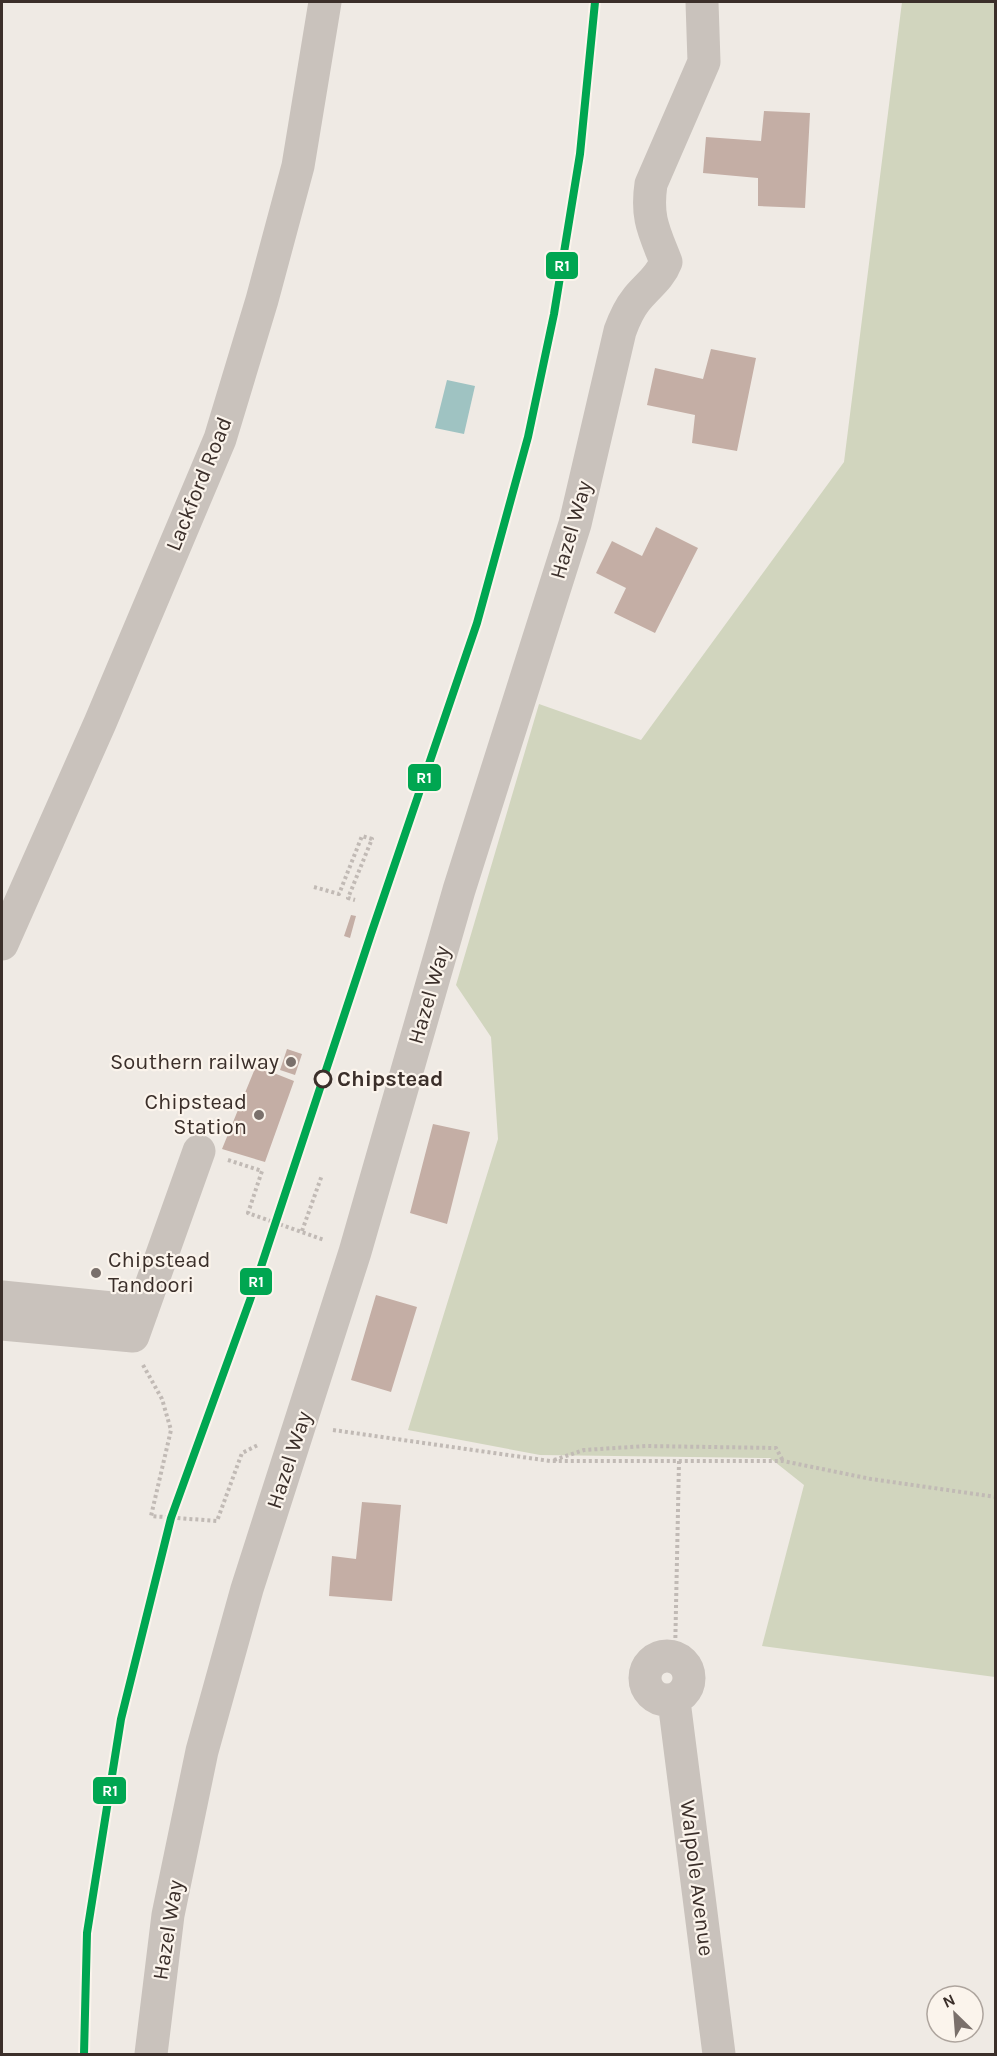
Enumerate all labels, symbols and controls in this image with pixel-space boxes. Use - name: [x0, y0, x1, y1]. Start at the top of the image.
- line badge: R1: [545, 251, 579, 280]
- text: R1: [554, 256, 570, 275]
- street label: Lackford Road: [160, 413, 238, 555]
- street label: Hazel Way: [545, 478, 597, 582]
- line badge: R1: [407, 763, 442, 792]
- text: R1: [416, 768, 432, 787]
- street label: Hazel Way: [403, 943, 455, 1047]
- place label: Southern railway: [110, 1049, 279, 1075]
- marker: Southern railway: [284, 1055, 298, 1069]
- place label: Chipstead: [337, 1066, 444, 1092]
- marker: Chipstead: [314, 1070, 332, 1088]
- place label: Chipstead Station: [145, 1089, 247, 1140]
- marker: Chipstead Station: [252, 1108, 266, 1122]
- place label: Chipstead Tandoori: [108, 1247, 210, 1298]
- marker: Chipstead Tandoori: [89, 1266, 103, 1280]
- line badge: R1: [239, 1267, 273, 1296]
- text: R1: [248, 1272, 264, 1291]
- street label: Hazel Way: [261, 1408, 317, 1512]
- line badge: R1: [92, 1776, 127, 1805]
- text: R1: [102, 1781, 118, 1800]
- street label: Walpole Avenue: [675, 1798, 719, 1958]
- street label: Hazel Way: [147, 1878, 189, 1982]
- north arrow: [925, 1984, 985, 2044]
- text: N: [940, 1990, 958, 2012]

